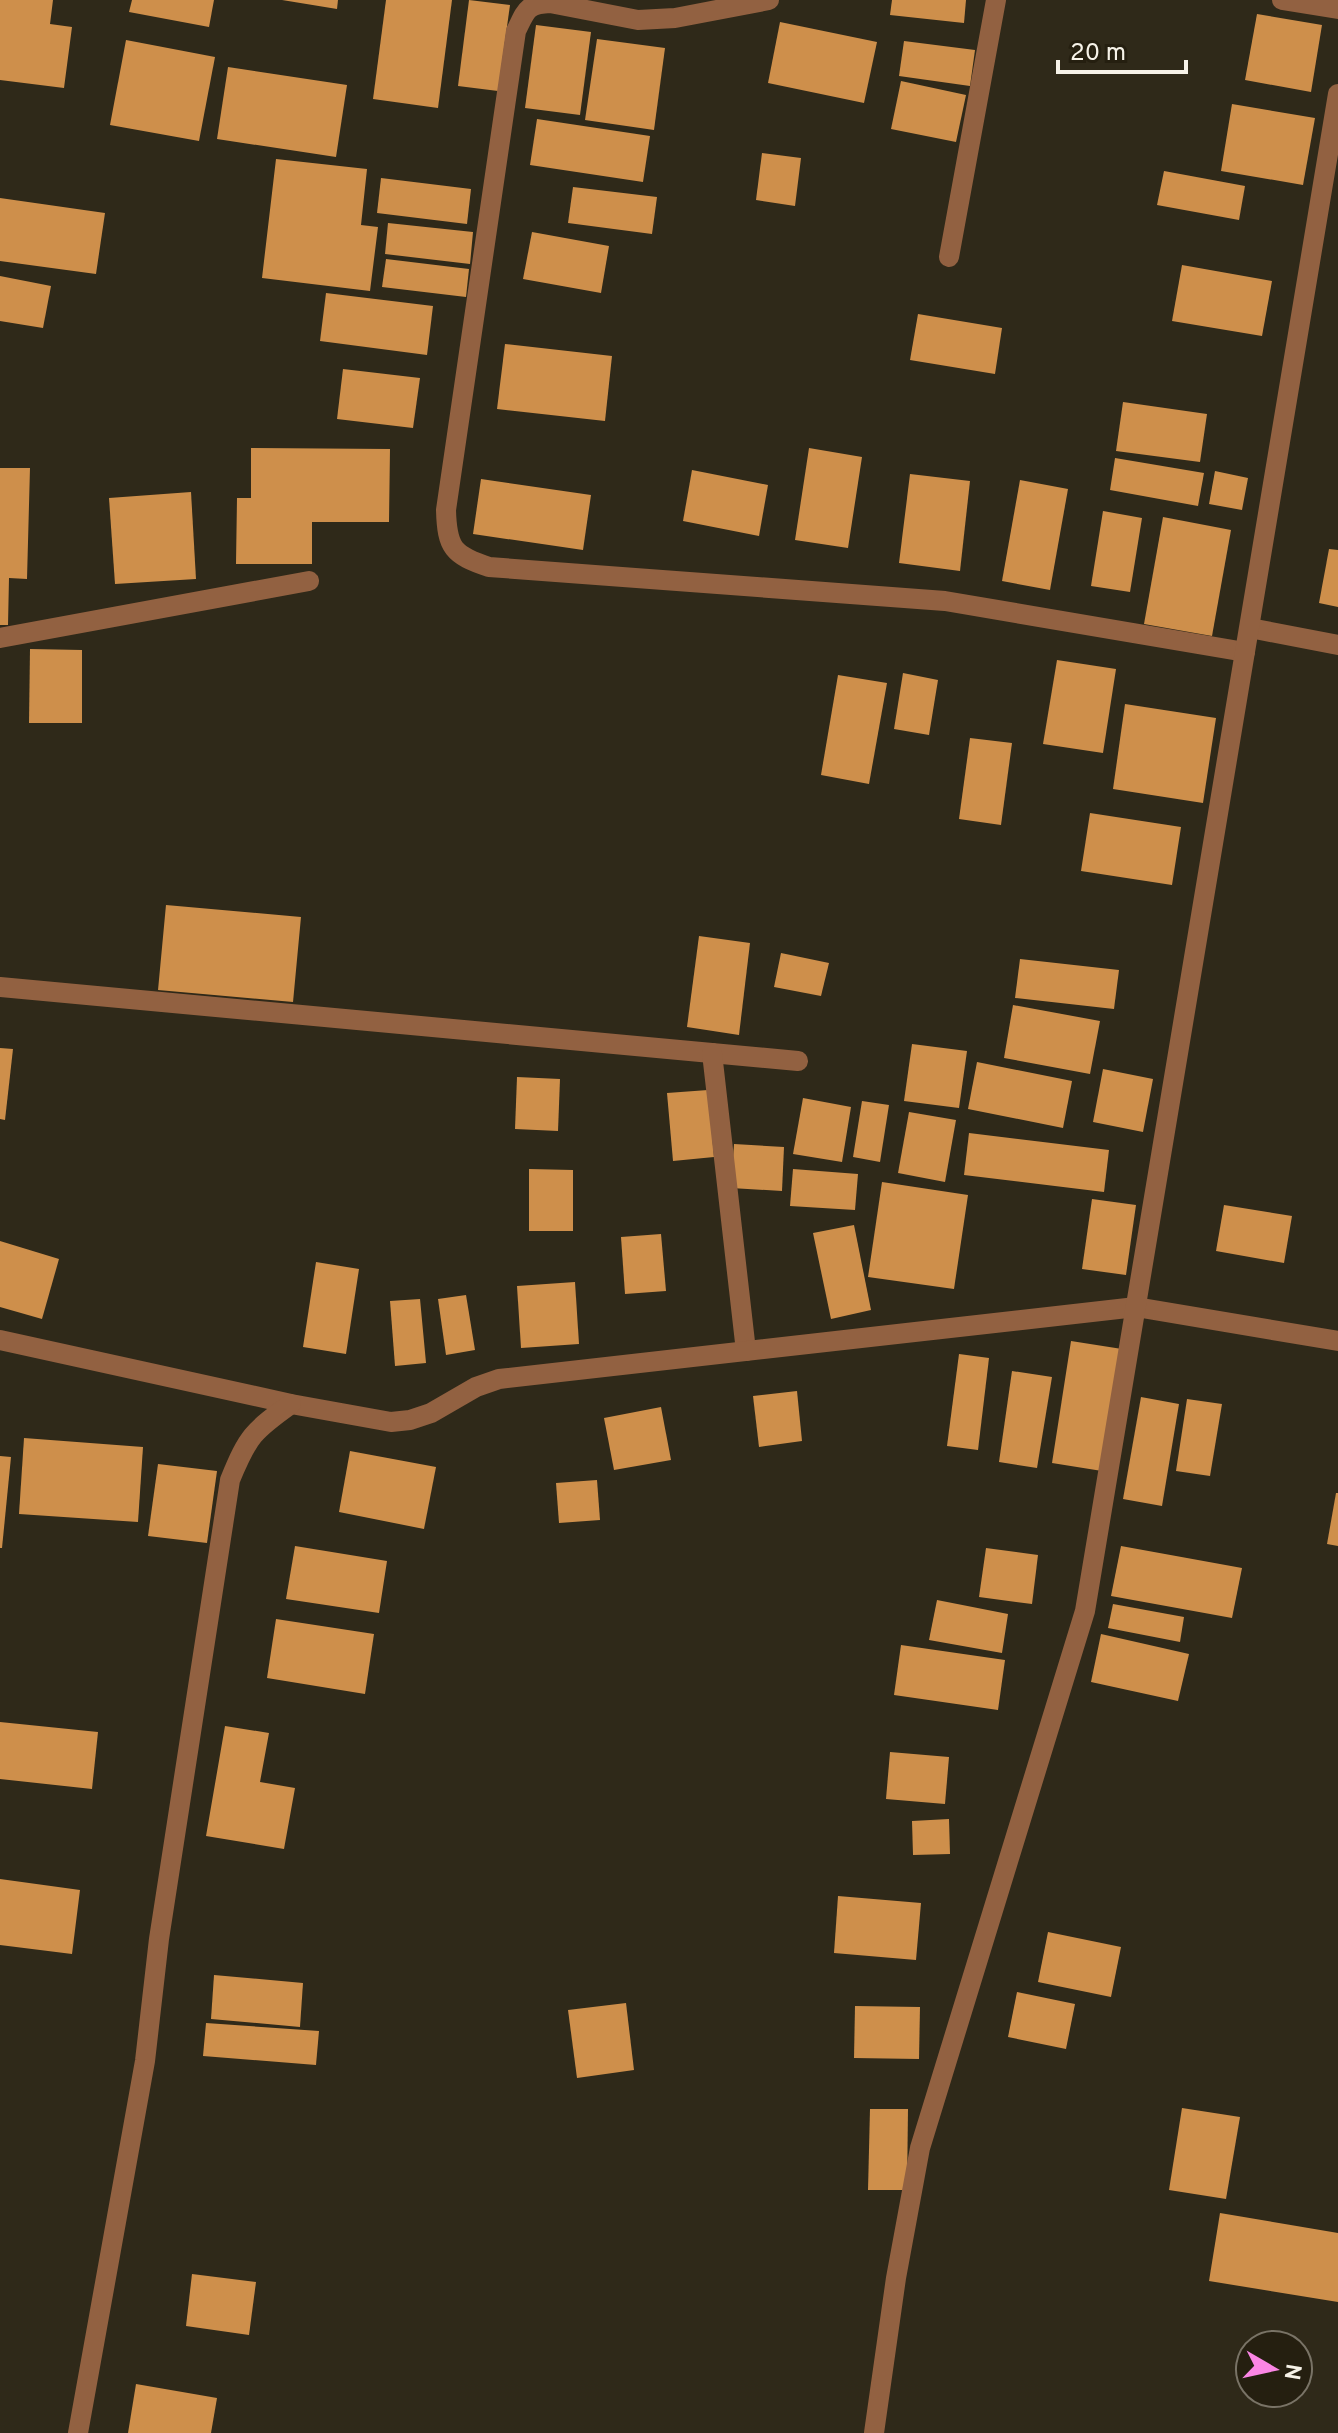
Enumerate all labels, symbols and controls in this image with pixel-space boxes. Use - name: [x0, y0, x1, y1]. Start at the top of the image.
- scale bar: [1058, 24, 1186, 74]
- text: 20 m: [1070, 39, 1126, 69]
- north arrow: [1234, 2329, 1314, 2409]
- text: N: [1277, 2362, 1306, 2382]

